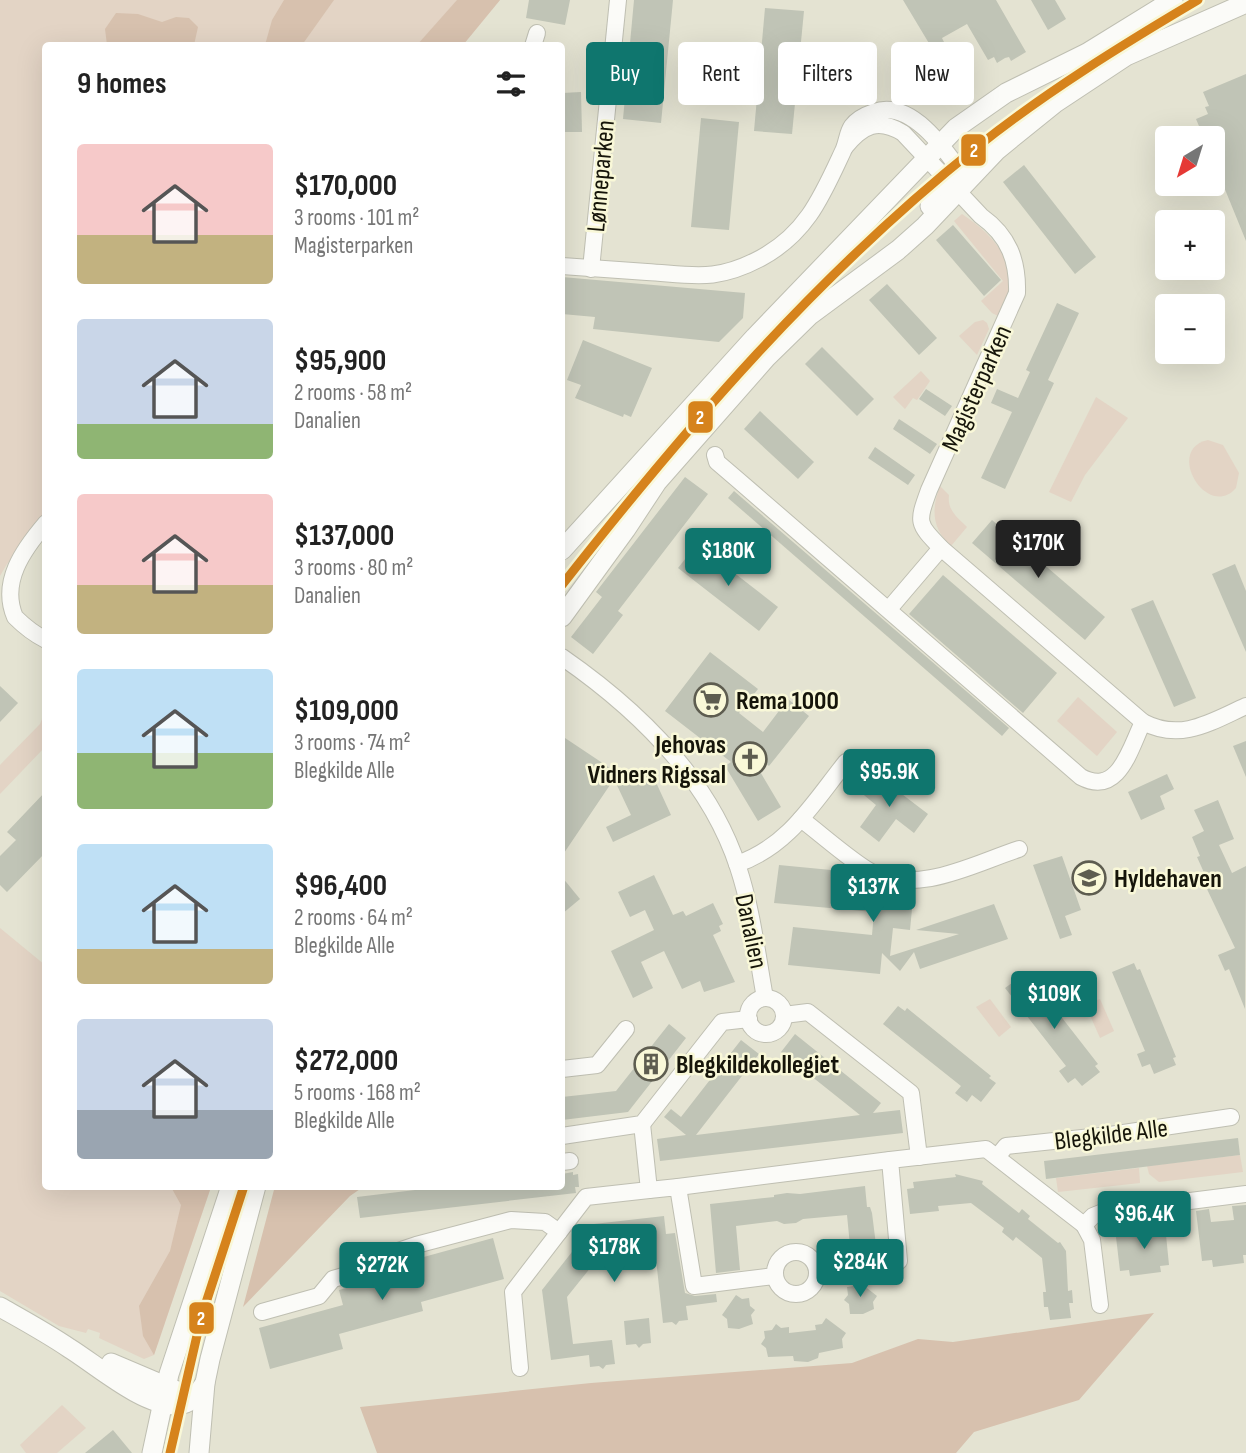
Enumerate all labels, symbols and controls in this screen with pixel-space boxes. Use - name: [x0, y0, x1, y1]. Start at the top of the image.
- chip: Buy: [586, 42, 664, 105]
- chip: Rent: [678, 42, 764, 105]
- chip: Filters: [778, 42, 877, 105]
- chip: New: [891, 42, 974, 105]
- icon: filters: [492, 65, 530, 103]
- text: 9 homes: [77, 66, 167, 102]
- street label: Lønneparken: [581, 119, 622, 233]
- north arrow: [1155, 126, 1225, 196]
- map controls: [1155, 126, 1225, 364]
- line badge: 2: [960, 133, 987, 167]
- text: 2: [970, 140, 978, 163]
- text: $170,000: [294, 168, 397, 204]
- icon: home: [133, 172, 217, 256]
- text: 3 rooms · 101 m²: [294, 204, 419, 232]
- button: +: [1155, 210, 1225, 280]
- text: Magisterparken: [294, 232, 413, 260]
- button: −: [1155, 294, 1225, 364]
- street label: Magisterparken: [936, 321, 1019, 457]
- text: $95,900: [294, 343, 386, 379]
- icon: home: [133, 347, 217, 431]
- text: 2 rooms · 58 m²: [294, 379, 412, 407]
- line badge: 2: [687, 400, 714, 434]
- text: Danalien: [294, 407, 361, 435]
- text: 2: [696, 407, 704, 430]
- text: $137,000: [294, 518, 394, 554]
- pin: $170K: [989, 520, 1087, 580]
- icon: home: [133, 522, 217, 606]
- pin: $180K: [679, 528, 777, 588]
- text: $170K: [1012, 529, 1064, 557]
- text: $180K: [701, 537, 755, 565]
- text: 3 rooms · 80 m²: [294, 554, 413, 582]
- text: Danalien: [294, 582, 361, 610]
- supermarket icon: Rema 1000: [692, 681, 730, 719]
- place label: Rema 1000: [736, 686, 839, 717]
- text: $109,000: [294, 693, 399, 729]
- icon: home: [133, 697, 217, 781]
- text: 3 rooms · 74 m²: [294, 729, 411, 757]
- place label: Jehovas Vidners Rigssal: [587, 730, 726, 791]
- church icon: Jehovas Vidners Rigssal: [731, 740, 769, 778]
- pin: $95.9K: [832, 750, 946, 809]
- text: Blegkilde Alle: [294, 757, 395, 785]
- text: $95.9K: [859, 758, 919, 786]
- school or university icon: Hyldehaven: [1070, 859, 1108, 897]
- pin: $137K: [824, 864, 922, 924]
- place label: Hyldehaven: [1114, 864, 1222, 895]
- text: $96,400: [294, 868, 387, 904]
- icon: home: [133, 872, 217, 956]
- text: $137K: [847, 873, 899, 901]
- street label: Danalien: [728, 891, 774, 971]
- text: 2 rooms · 64 m²: [294, 904, 413, 932]
- text: Blegkilde Alle: [294, 932, 395, 960]
- pin: $109K: [1005, 972, 1103, 1031]
- text: $109K: [1027, 980, 1081, 1008]
- text: $272,000: [294, 1043, 398, 1079]
- building icon: Blegkildekollegiet: [632, 1045, 670, 1083]
- icon: home: [133, 1047, 217, 1131]
- place label: Blegkildekollegiet: [676, 1050, 839, 1081]
- text: 5 rooms · 168 m²: [294, 1079, 421, 1107]
- text: Blegkilde Alle: [294, 1107, 395, 1135]
- street label: Blegkilde Alle: [1053, 1113, 1170, 1158]
- pin: $96.4K: [1087, 1192, 1201, 1251]
- text: $96.4K: [1114, 1200, 1174, 1228]
- pin: $178K: [565, 1224, 663, 1284]
- text: $178K: [588, 1233, 640, 1261]
- pin: $284K: [811, 1240, 909, 1299]
- pin: $272K: [333, 1242, 431, 1302]
- text: $284K: [832, 1248, 888, 1276]
- text: $272K: [355, 1251, 409, 1279]
- line badge: 2: [188, 1301, 215, 1335]
- text: 2: [197, 1308, 205, 1331]

